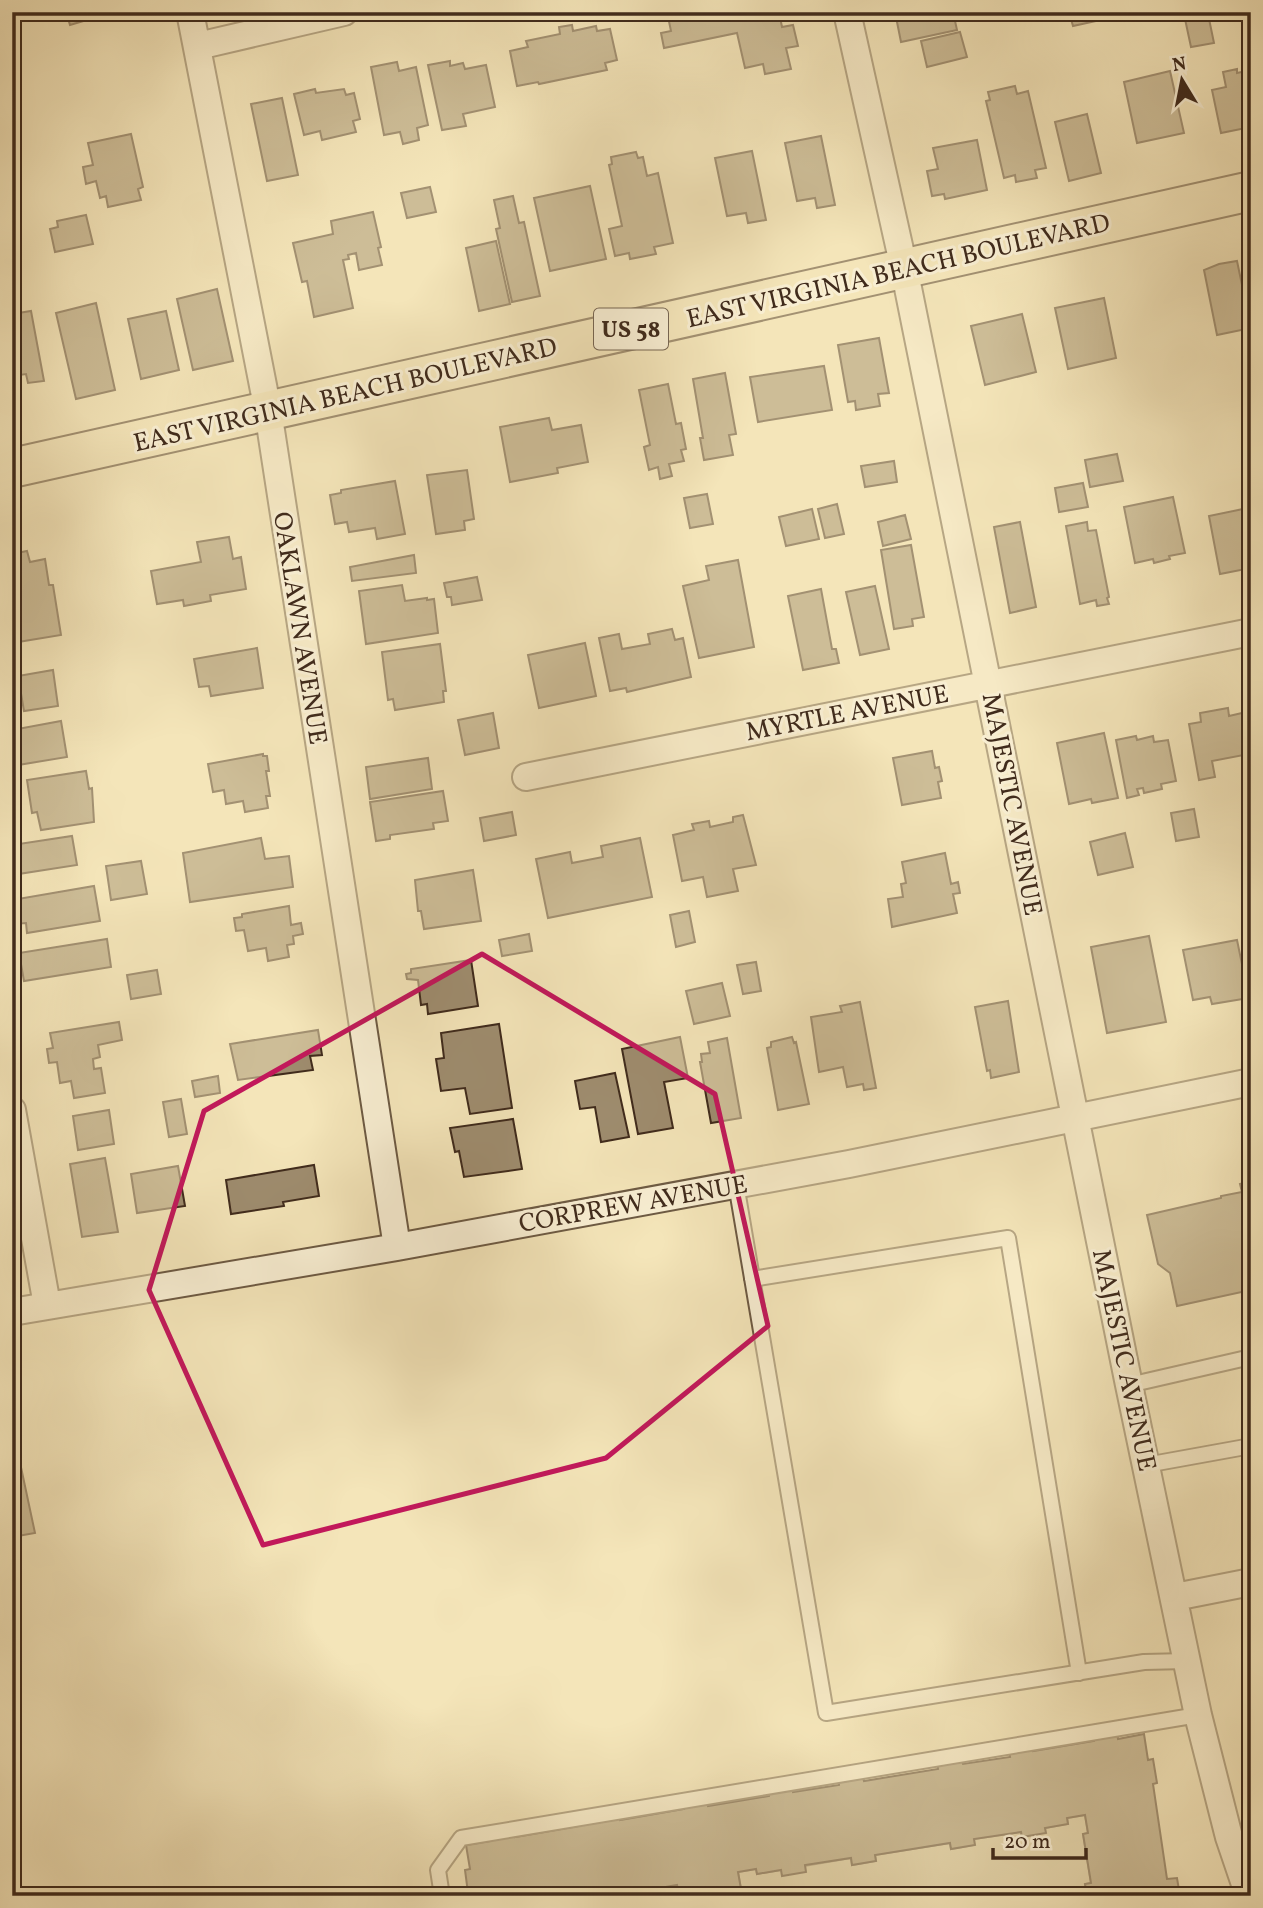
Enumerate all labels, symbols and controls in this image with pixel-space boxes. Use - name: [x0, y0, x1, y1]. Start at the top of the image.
- north arrow: [1148, 46, 1218, 116]
- text: N: [1170, 51, 1189, 79]
- street label: EAST VIRGINIA BEACH BOULEVARD: [683, 206, 1114, 338]
- road number: US 58: [594, 308, 668, 350]
- street label: EAST VIRGINIA BEACH BOULEVARD: [130, 330, 561, 462]
- street label: OAKLAWN AVENUE: [263, 509, 335, 747]
- street label: MYRTLE AVENUE: [743, 677, 952, 751]
- street label: MAJESTIC AVENUE: [972, 690, 1050, 919]
- street label: CORPREW AVENUE: [516, 1167, 751, 1243]
- street label: MAJESTIC AVENUE: [1082, 1246, 1164, 1475]
- scale bar: [993, 1817, 1086, 1861]
- text: 20 m: [1004, 1828, 1050, 1857]

